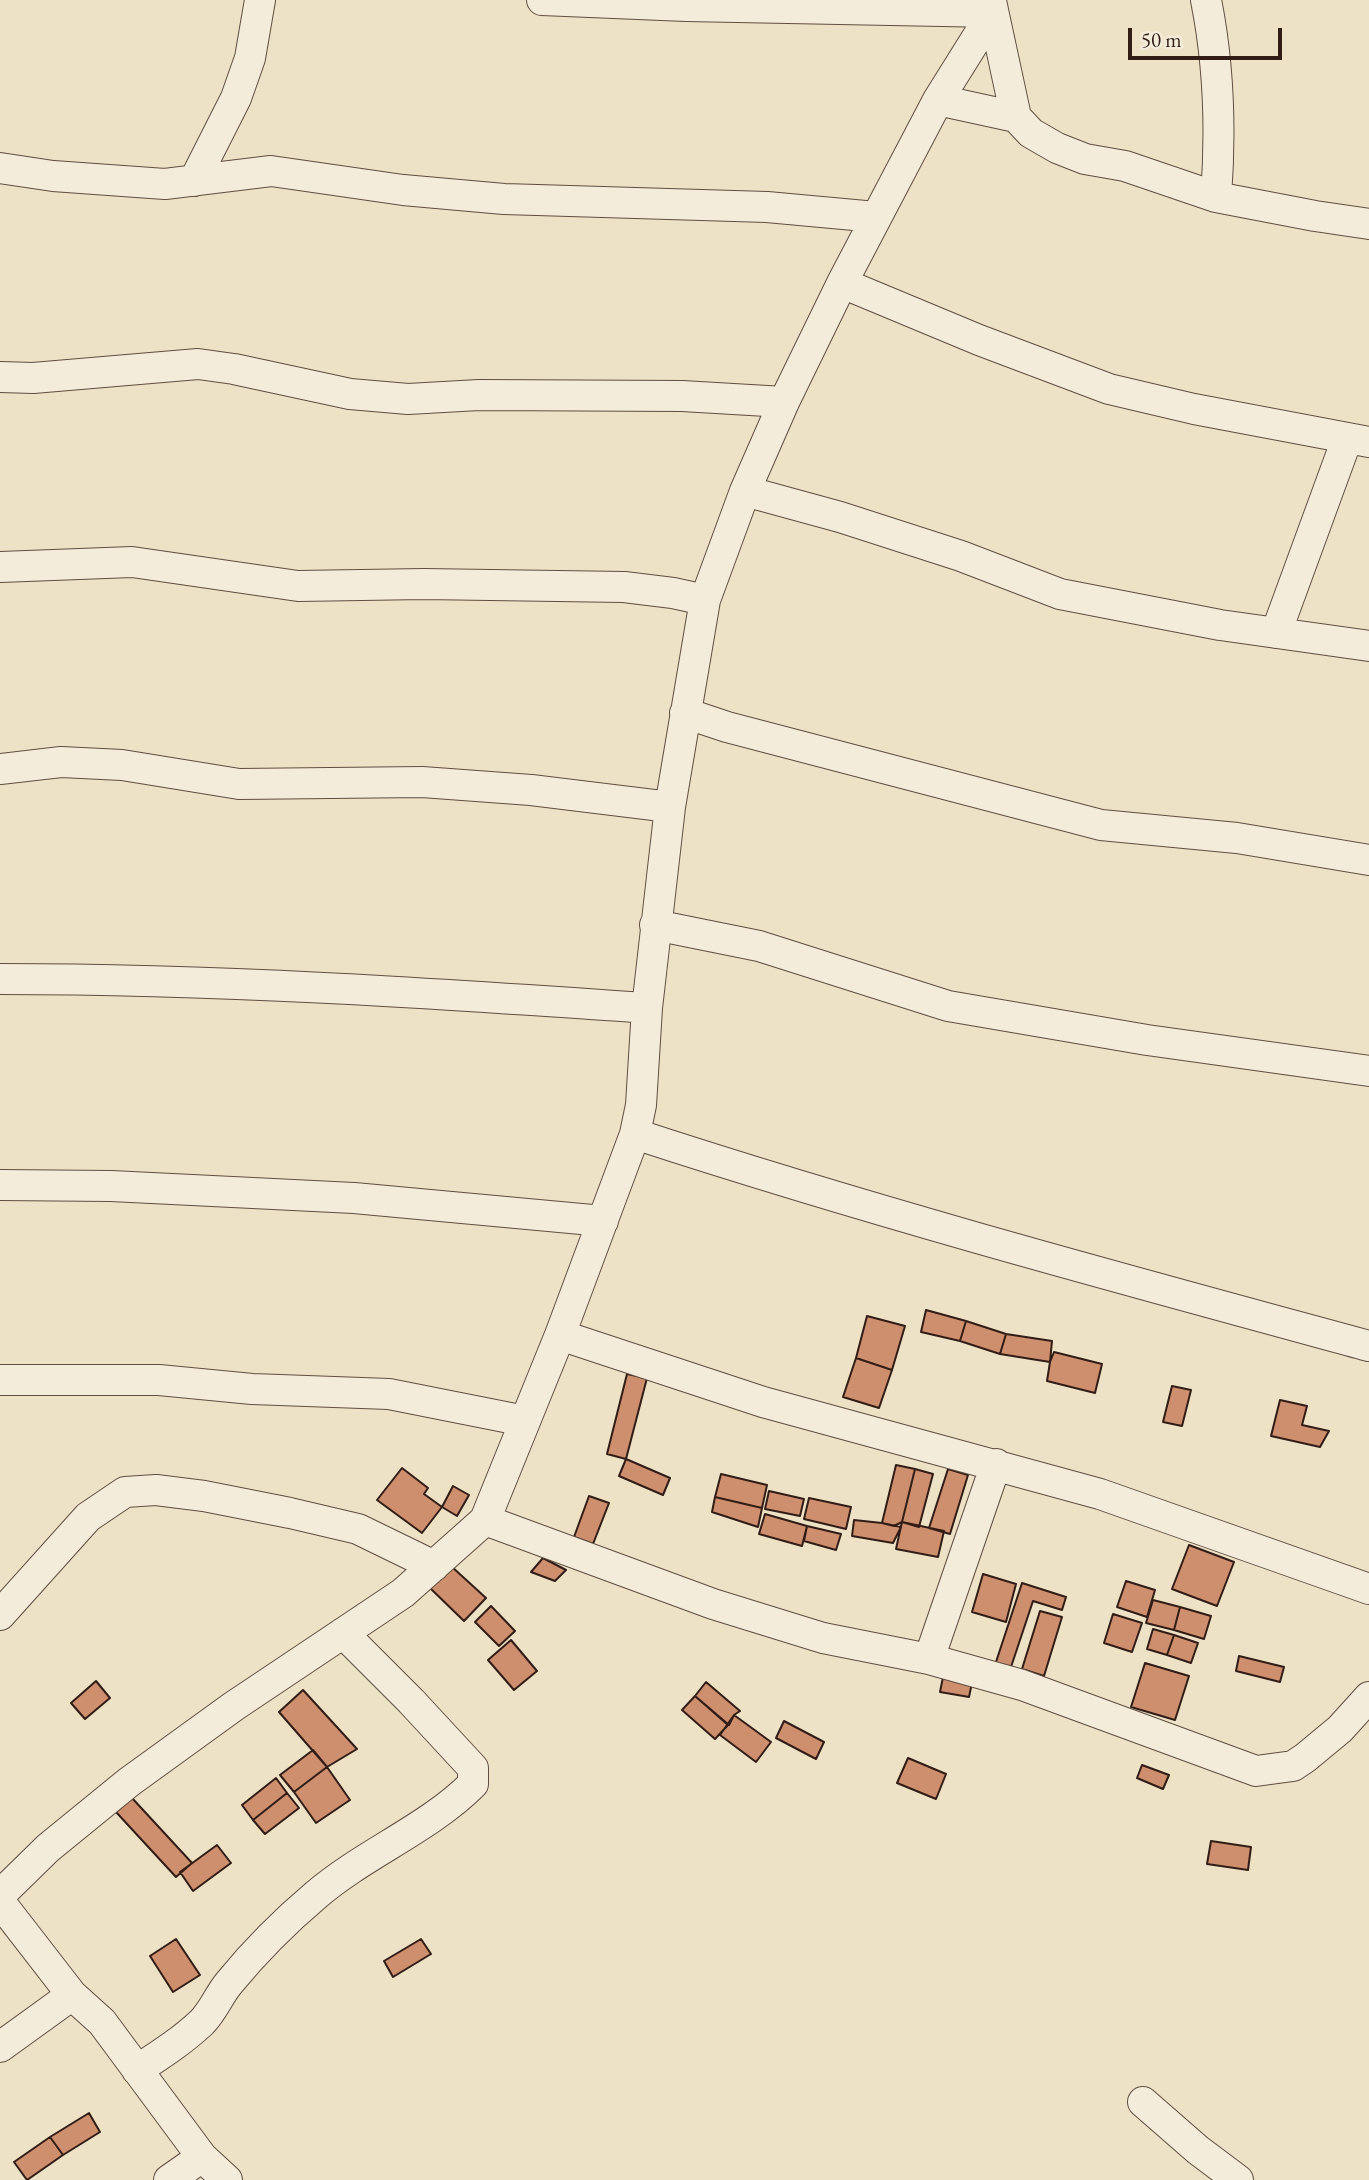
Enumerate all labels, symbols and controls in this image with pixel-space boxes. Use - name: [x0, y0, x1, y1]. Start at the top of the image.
- scale bar: [1131, 14, 1285, 58]
- text: 50 m: [1141, 26, 1182, 53]

